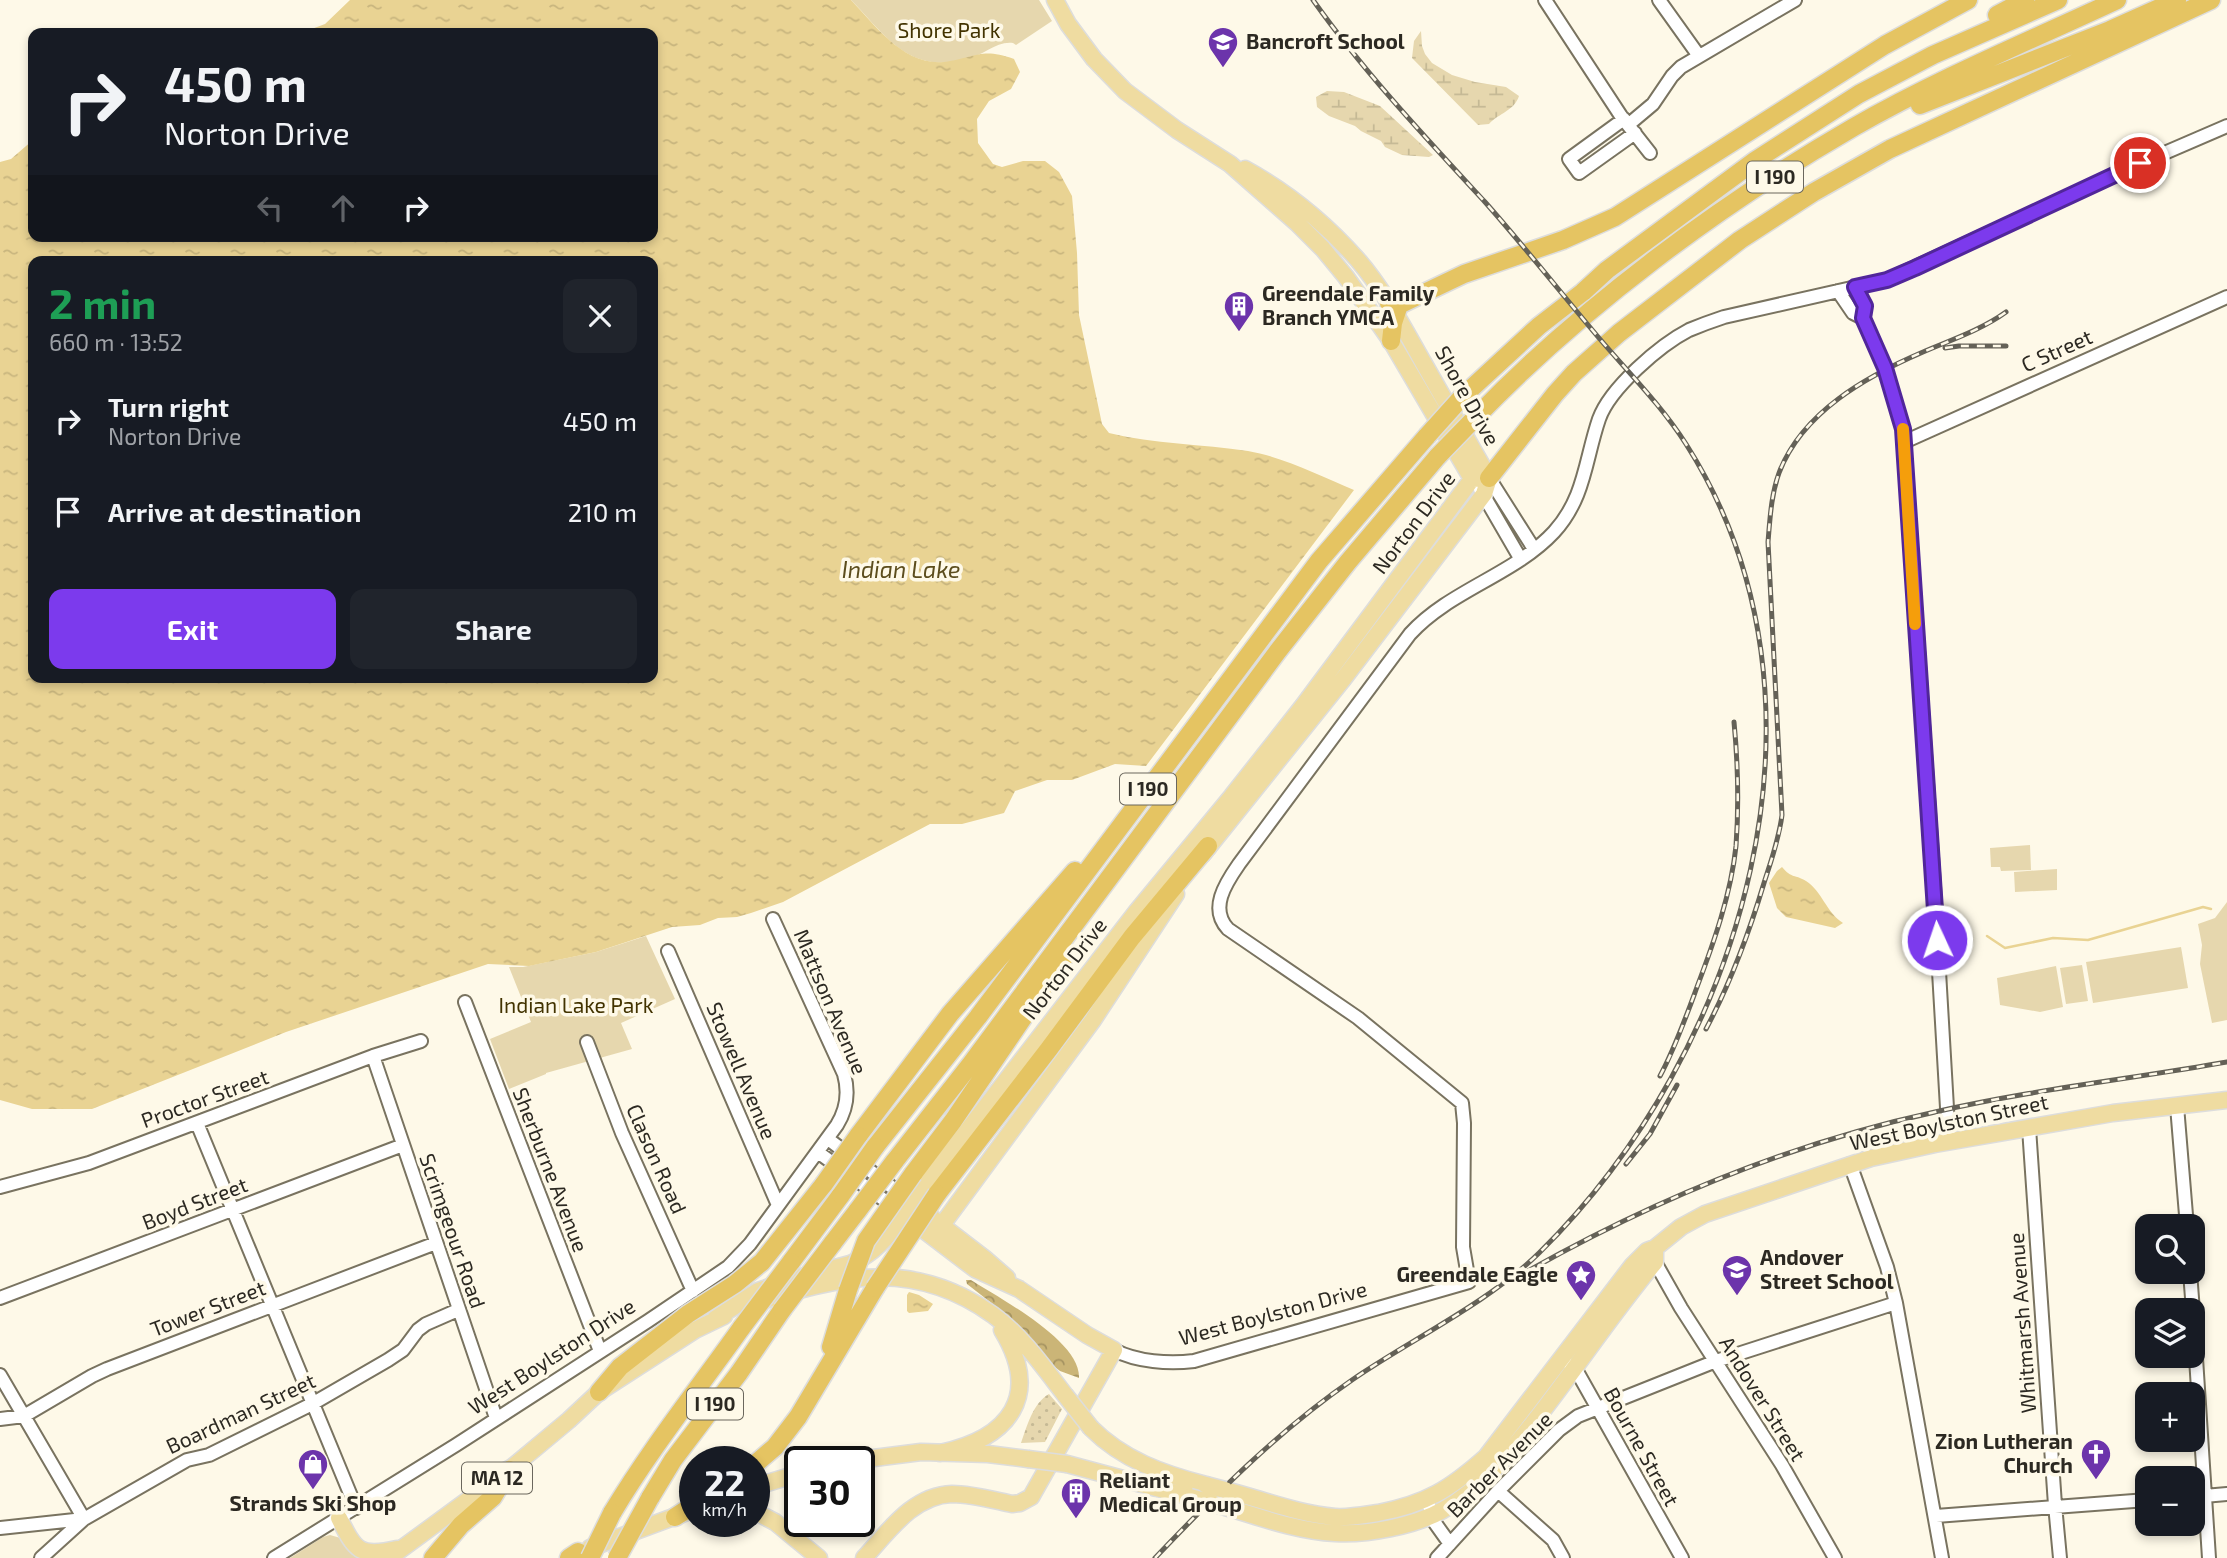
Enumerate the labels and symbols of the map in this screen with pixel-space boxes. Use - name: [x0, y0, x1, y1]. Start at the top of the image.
- park label: Shore Park: [898, 17, 1001, 42]
- school or university icon: Bancroft School: [1206, 25, 1240, 69]
- place label: Bancroft School: [1246, 28, 1405, 53]
- pin: [2110, 133, 2170, 193]
- road number: I 190: [1747, 162, 1803, 192]
- place label: Greendale Family Branch YMCA: [1262, 280, 1434, 329]
- building icon: Greendale Family Branch YMCA: [1222, 289, 1256, 333]
- street label: C Street: [2017, 323, 2096, 376]
- street label: Shore Drive: [1431, 341, 1506, 449]
- street label: Norton Drive: [1366, 466, 1459, 578]
- water label: Indian Lake: [842, 555, 960, 583]
- road number: I 190: [1120, 774, 1176, 804]
- position arrow: [1900, 903, 1974, 977]
- street label: Norton Drive: [1016, 912, 1111, 1024]
- street label: Mattson Avenue: [790, 925, 873, 1078]
- park label: Indian Lake Park: [499, 992, 654, 1017]
- street label: Stowell Avenue: [702, 998, 783, 1143]
- street label: Proctor Street: [137, 1063, 272, 1132]
- street label: Sherburne Avenue: [509, 1084, 594, 1255]
- street label: West Boylston Street: [1847, 1088, 2050, 1155]
- street label: Clason Road: [622, 1100, 693, 1217]
- street label: Scrimgeour Road: [415, 1150, 492, 1311]
- street label: Boyd Street: [138, 1171, 251, 1234]
- street label: Whitmarsh Avenue: [2003, 1232, 2040, 1414]
- place label: Andover Street School: [1760, 1244, 1894, 1293]
- school or university icon: Andover Street School: [1720, 1253, 1754, 1297]
- place icon: Greendale Eagle: [1564, 1258, 1598, 1302]
- place label: Greendale Eagle: [1396, 1261, 1558, 1286]
- street label: Tower Street: [146, 1274, 269, 1341]
- street label: West Boylston Drive: [1176, 1275, 1369, 1350]
- street label: West Boylston Drive: [463, 1293, 639, 1419]
- street label: Andover Street: [1715, 1331, 1812, 1465]
- street label: Boardman Street: [162, 1367, 319, 1458]
- street label: Bourne Street: [1599, 1383, 1685, 1510]
- road number: I 190: [687, 1388, 743, 1420]
- street label: Barber Avenue: [1441, 1406, 1557, 1522]
- place label: Zion Lutheran Church: [1935, 1428, 2073, 1477]
- church icon: Zion Lutheran Church: [2079, 1437, 2113, 1481]
- speed limit sign: 30: [784, 1446, 875, 1537]
- shop icon: Strands Ski Shop: [296, 1447, 330, 1491]
- road number: MA 12: [462, 1462, 532, 1494]
- place label: Reliant Medical Group: [1099, 1467, 1242, 1516]
- building icon: Reliant Medical Group: [1059, 1476, 1093, 1520]
- place label: Strands Ski Shop: [230, 1490, 396, 1515]

